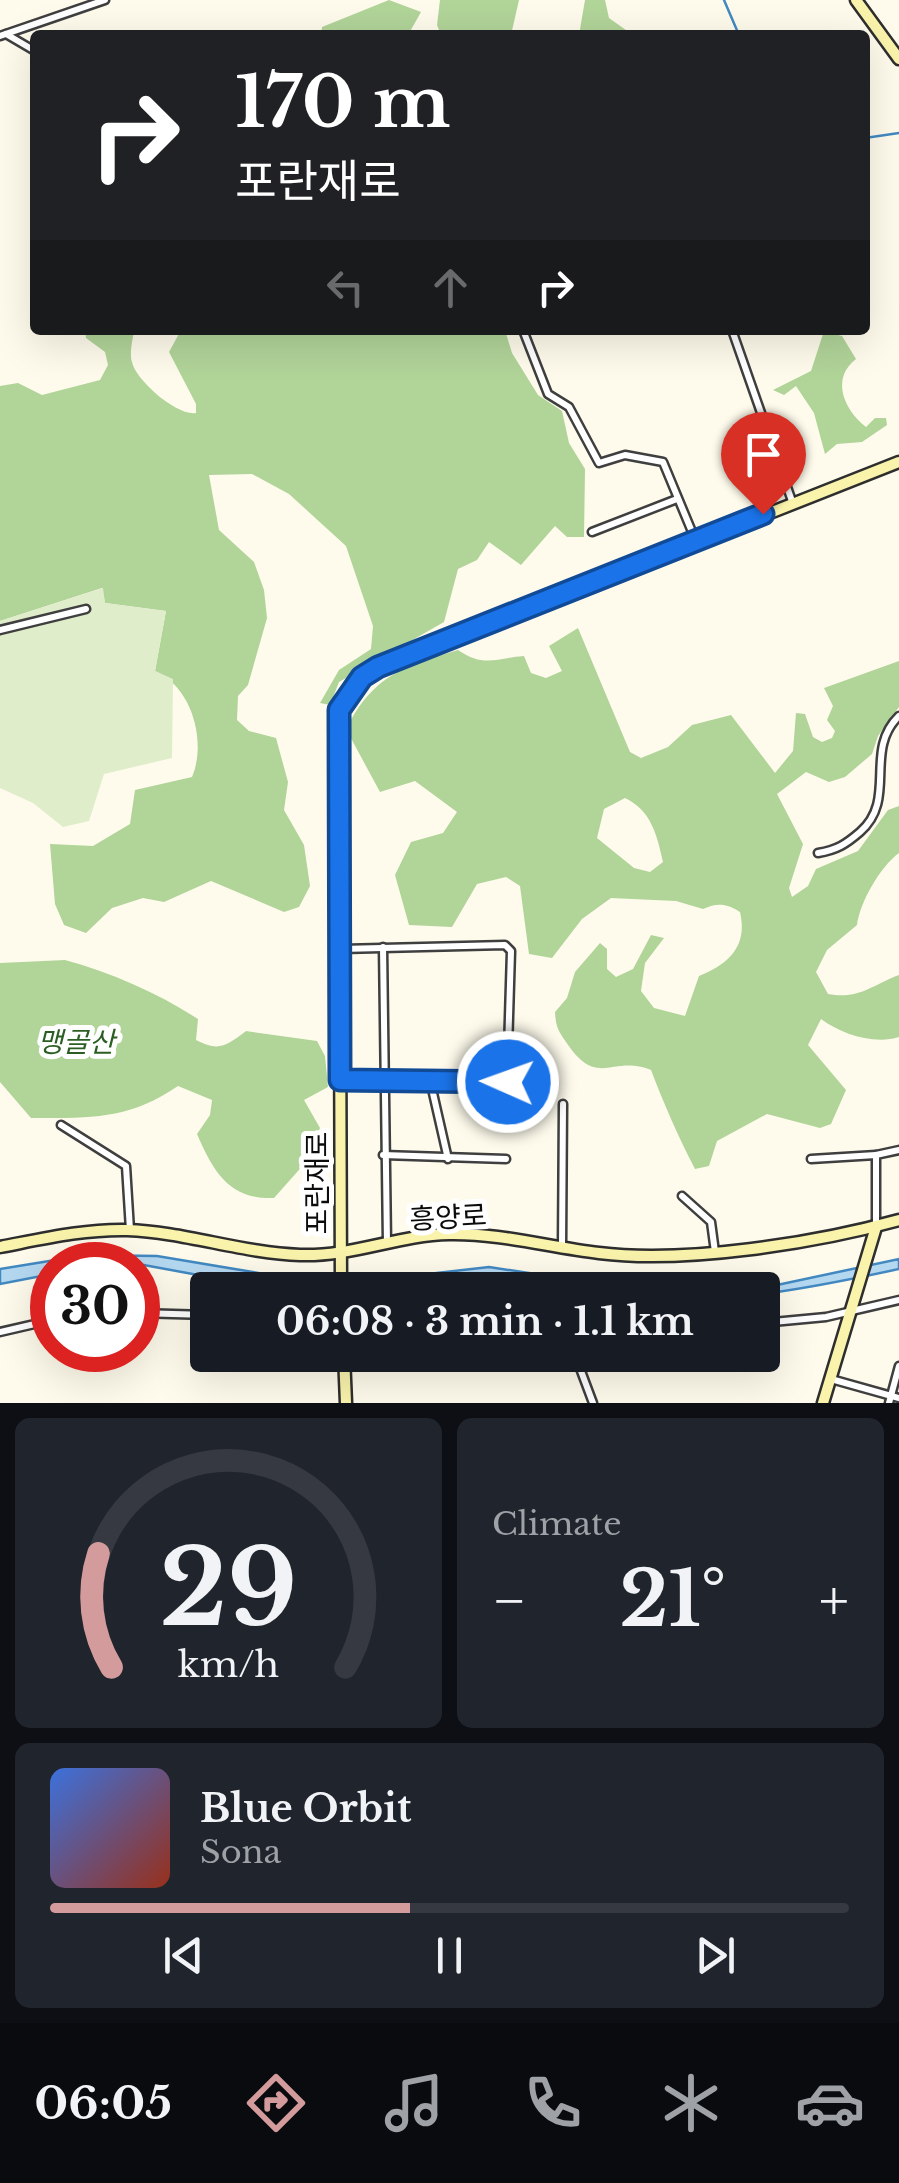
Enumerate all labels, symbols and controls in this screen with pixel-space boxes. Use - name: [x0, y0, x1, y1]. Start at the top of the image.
- text: 170 m: [235, 59, 451, 146]
- icon: right: [70, 70, 200, 200]
- text: 포란재로: [235, 153, 401, 209]
- icon: left: [318, 260, 373, 315]
- icon: ahead: [423, 260, 478, 315]
- icon: right: [528, 260, 583, 315]
- pin: [721, 412, 806, 515]
- icon: arrive: [736, 427, 791, 482]
- park label: 맹골산: [37, 1025, 118, 1060]
- position arrow: [456, 1030, 560, 1134]
- street label: 포란재로: [300, 1131, 335, 1235]
- street label: 흥양로: [409, 1198, 488, 1237]
- speed limit sign: 30: [30, 1242, 160, 1372]
- text: 06:08 · 3 min · 1.1 km: [276, 1298, 694, 1345]
- text: Climate: [492, 1504, 621, 1544]
- text: 29: [160, 1524, 297, 1653]
- text: 21°: [620, 1553, 726, 1646]
- text: −: [492, 1567, 527, 1635]
- text: +: [819, 1567, 849, 1635]
- text: km/h: [178, 1642, 279, 1687]
- text: Blue Orbit: [200, 1785, 411, 1832]
- text: Sona: [200, 1832, 281, 1872]
- icon: previous: [156, 1928, 211, 1983]
- icon: pause: [422, 1928, 477, 1983]
- icon: next: [688, 1928, 743, 1983]
- icon: directions: [241, 2068, 311, 2138]
- icon: music: [379, 2068, 449, 2138]
- icon: phone: [518, 2068, 588, 2138]
- icon: climate: [656, 2068, 726, 2138]
- icon: car: [795, 2068, 865, 2138]
- text: 06:05: [34, 2075, 172, 2131]

